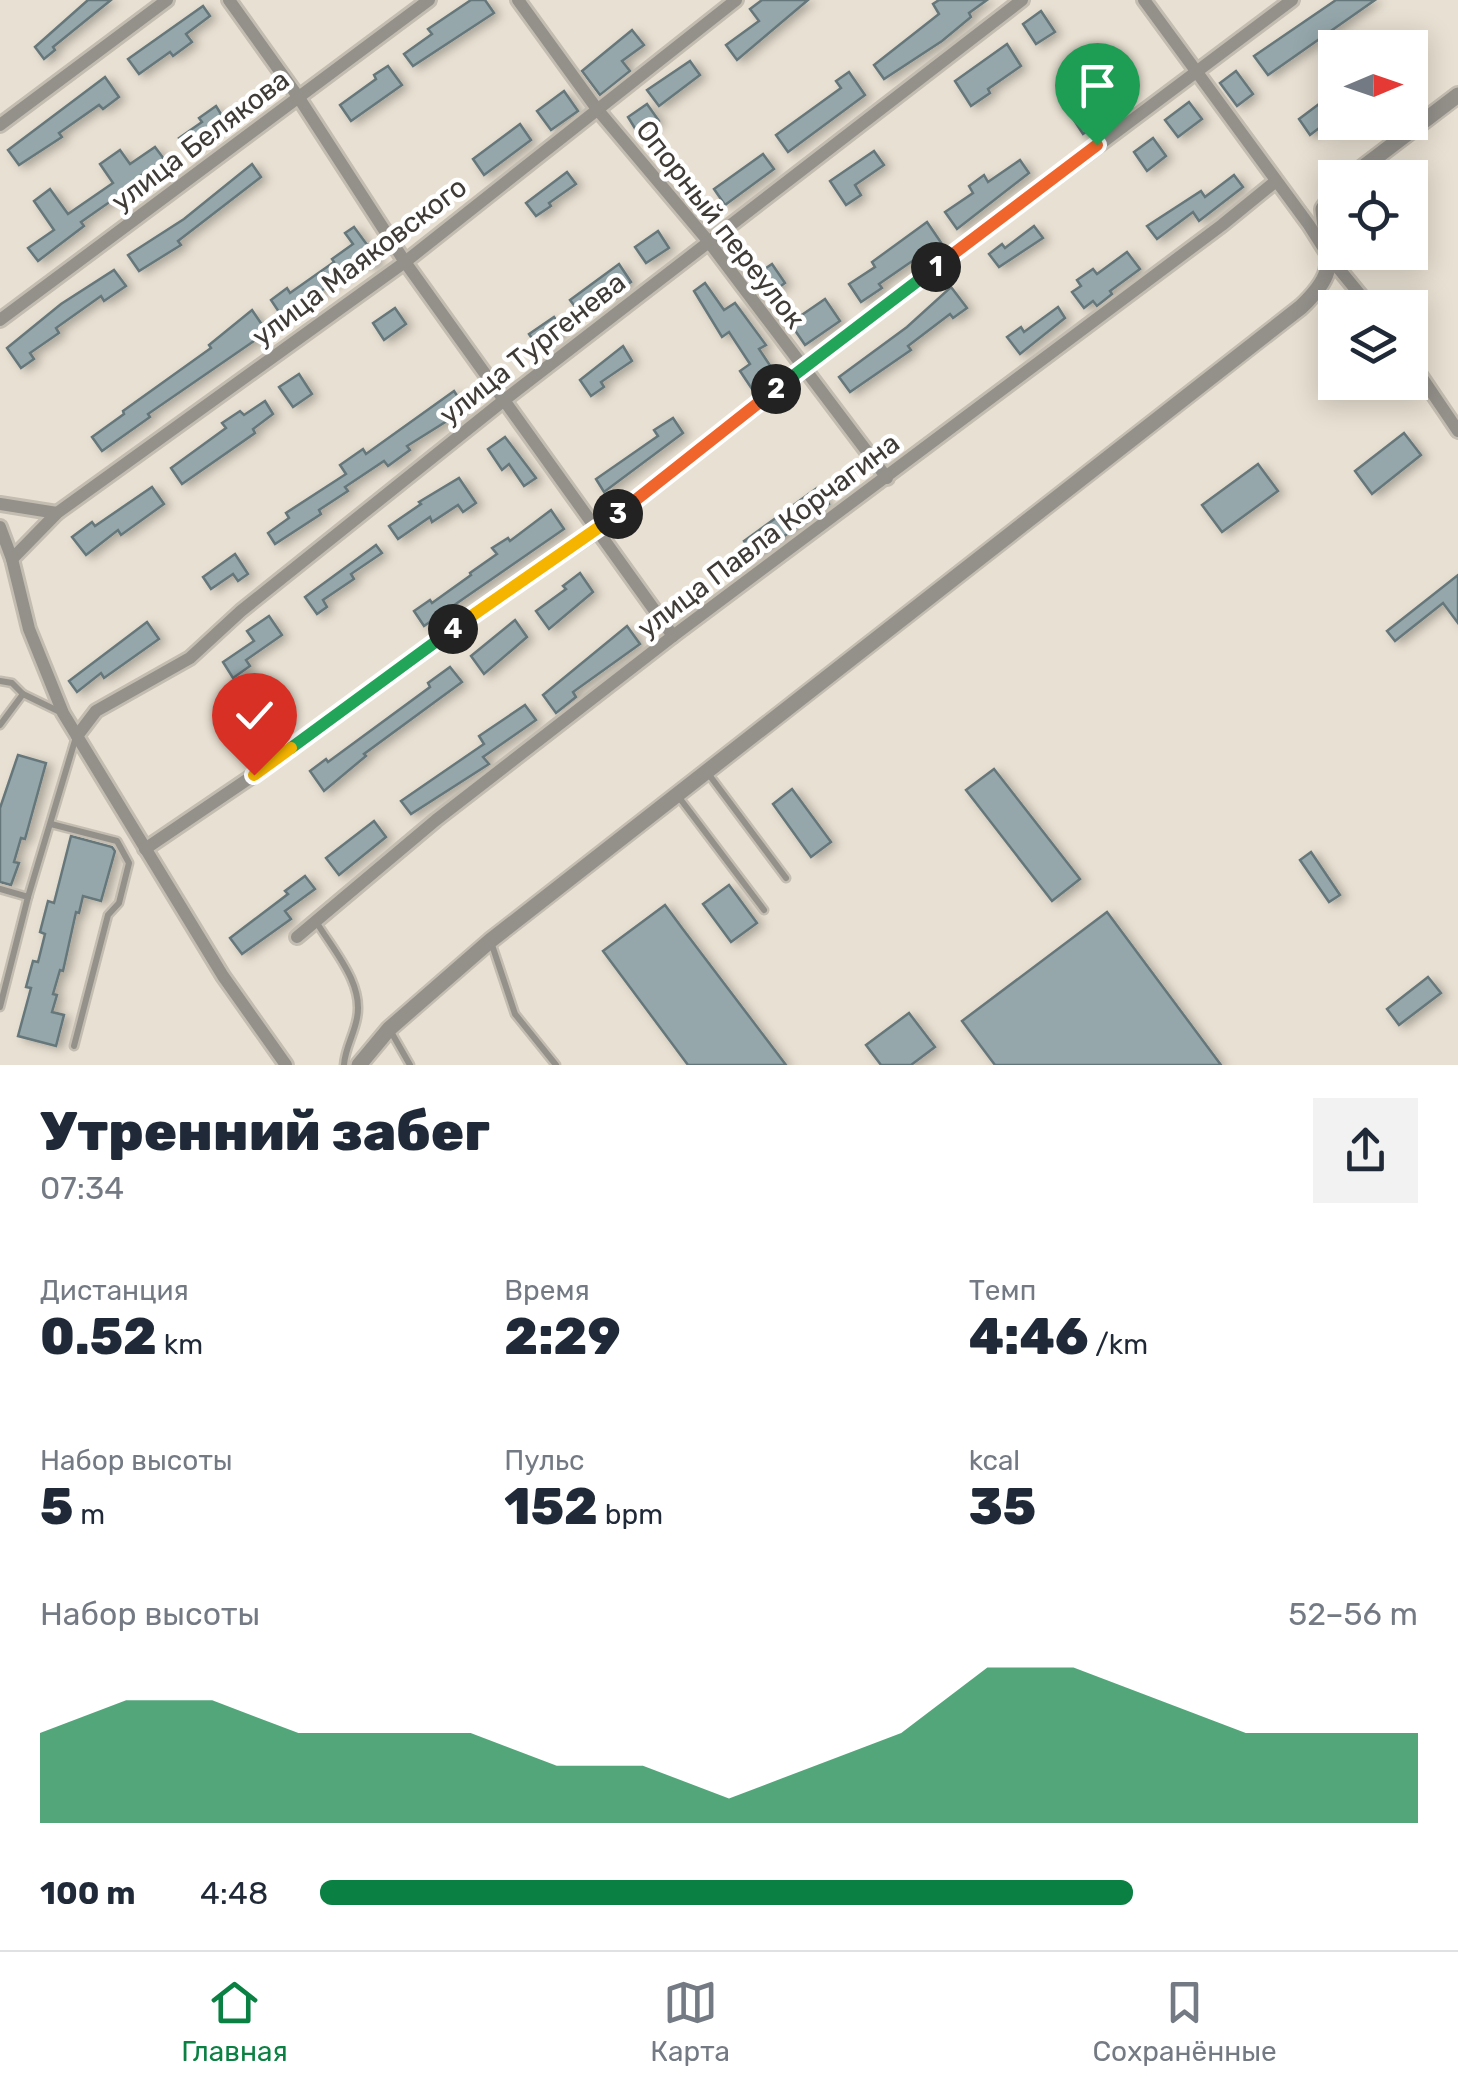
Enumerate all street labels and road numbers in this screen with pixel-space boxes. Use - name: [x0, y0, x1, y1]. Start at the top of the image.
- street label: улица Белякова: [105, 63, 296, 218]
- street label: Опорный переулок: [629, 114, 812, 335]
- street label: улица Маяковского: [245, 170, 473, 353]
- street label: улица Тургенева: [433, 266, 632, 431]
- street label: улица Павла Корчагина: [631, 426, 906, 645]

